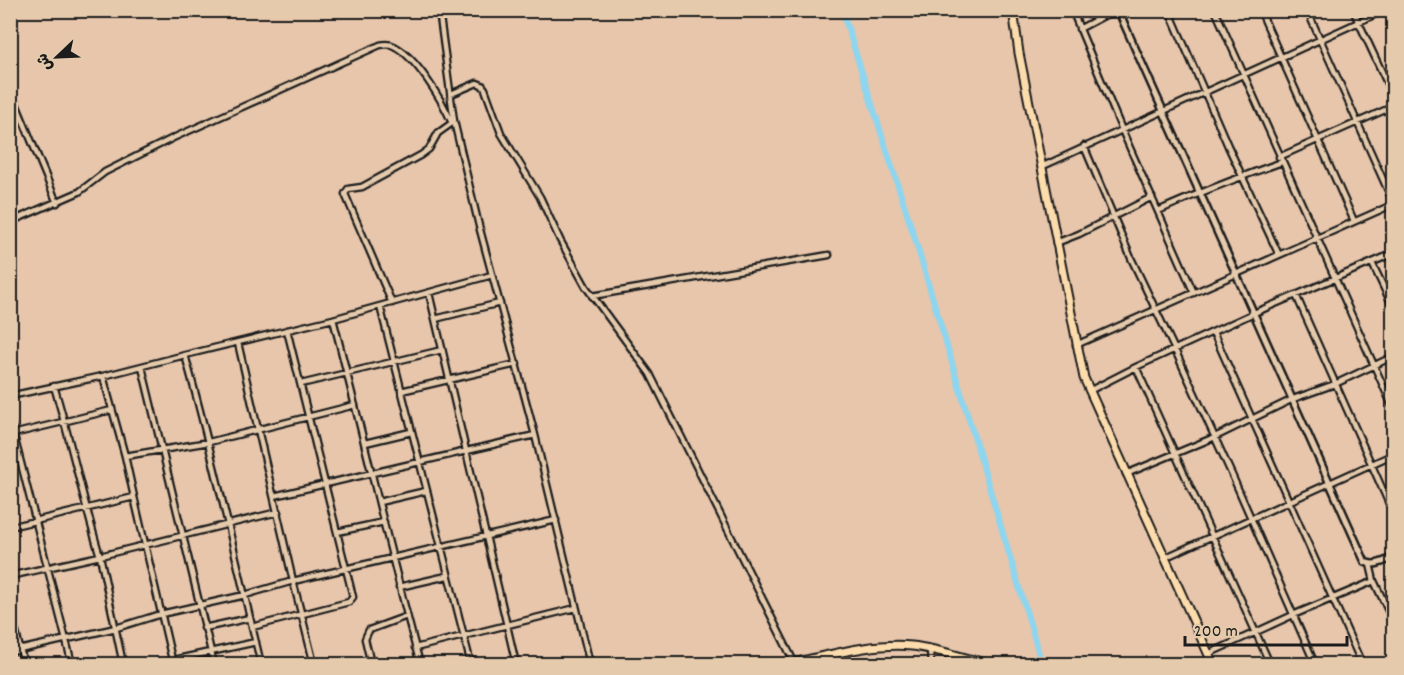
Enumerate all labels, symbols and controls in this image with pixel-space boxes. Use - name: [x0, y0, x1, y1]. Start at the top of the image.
- north arrow: [27, 27, 87, 87]
- text: ش: [31, 49, 60, 74]
- scale bar: [1185, 609, 1347, 647]
- text: 200 m: [1194, 620, 1238, 645]

